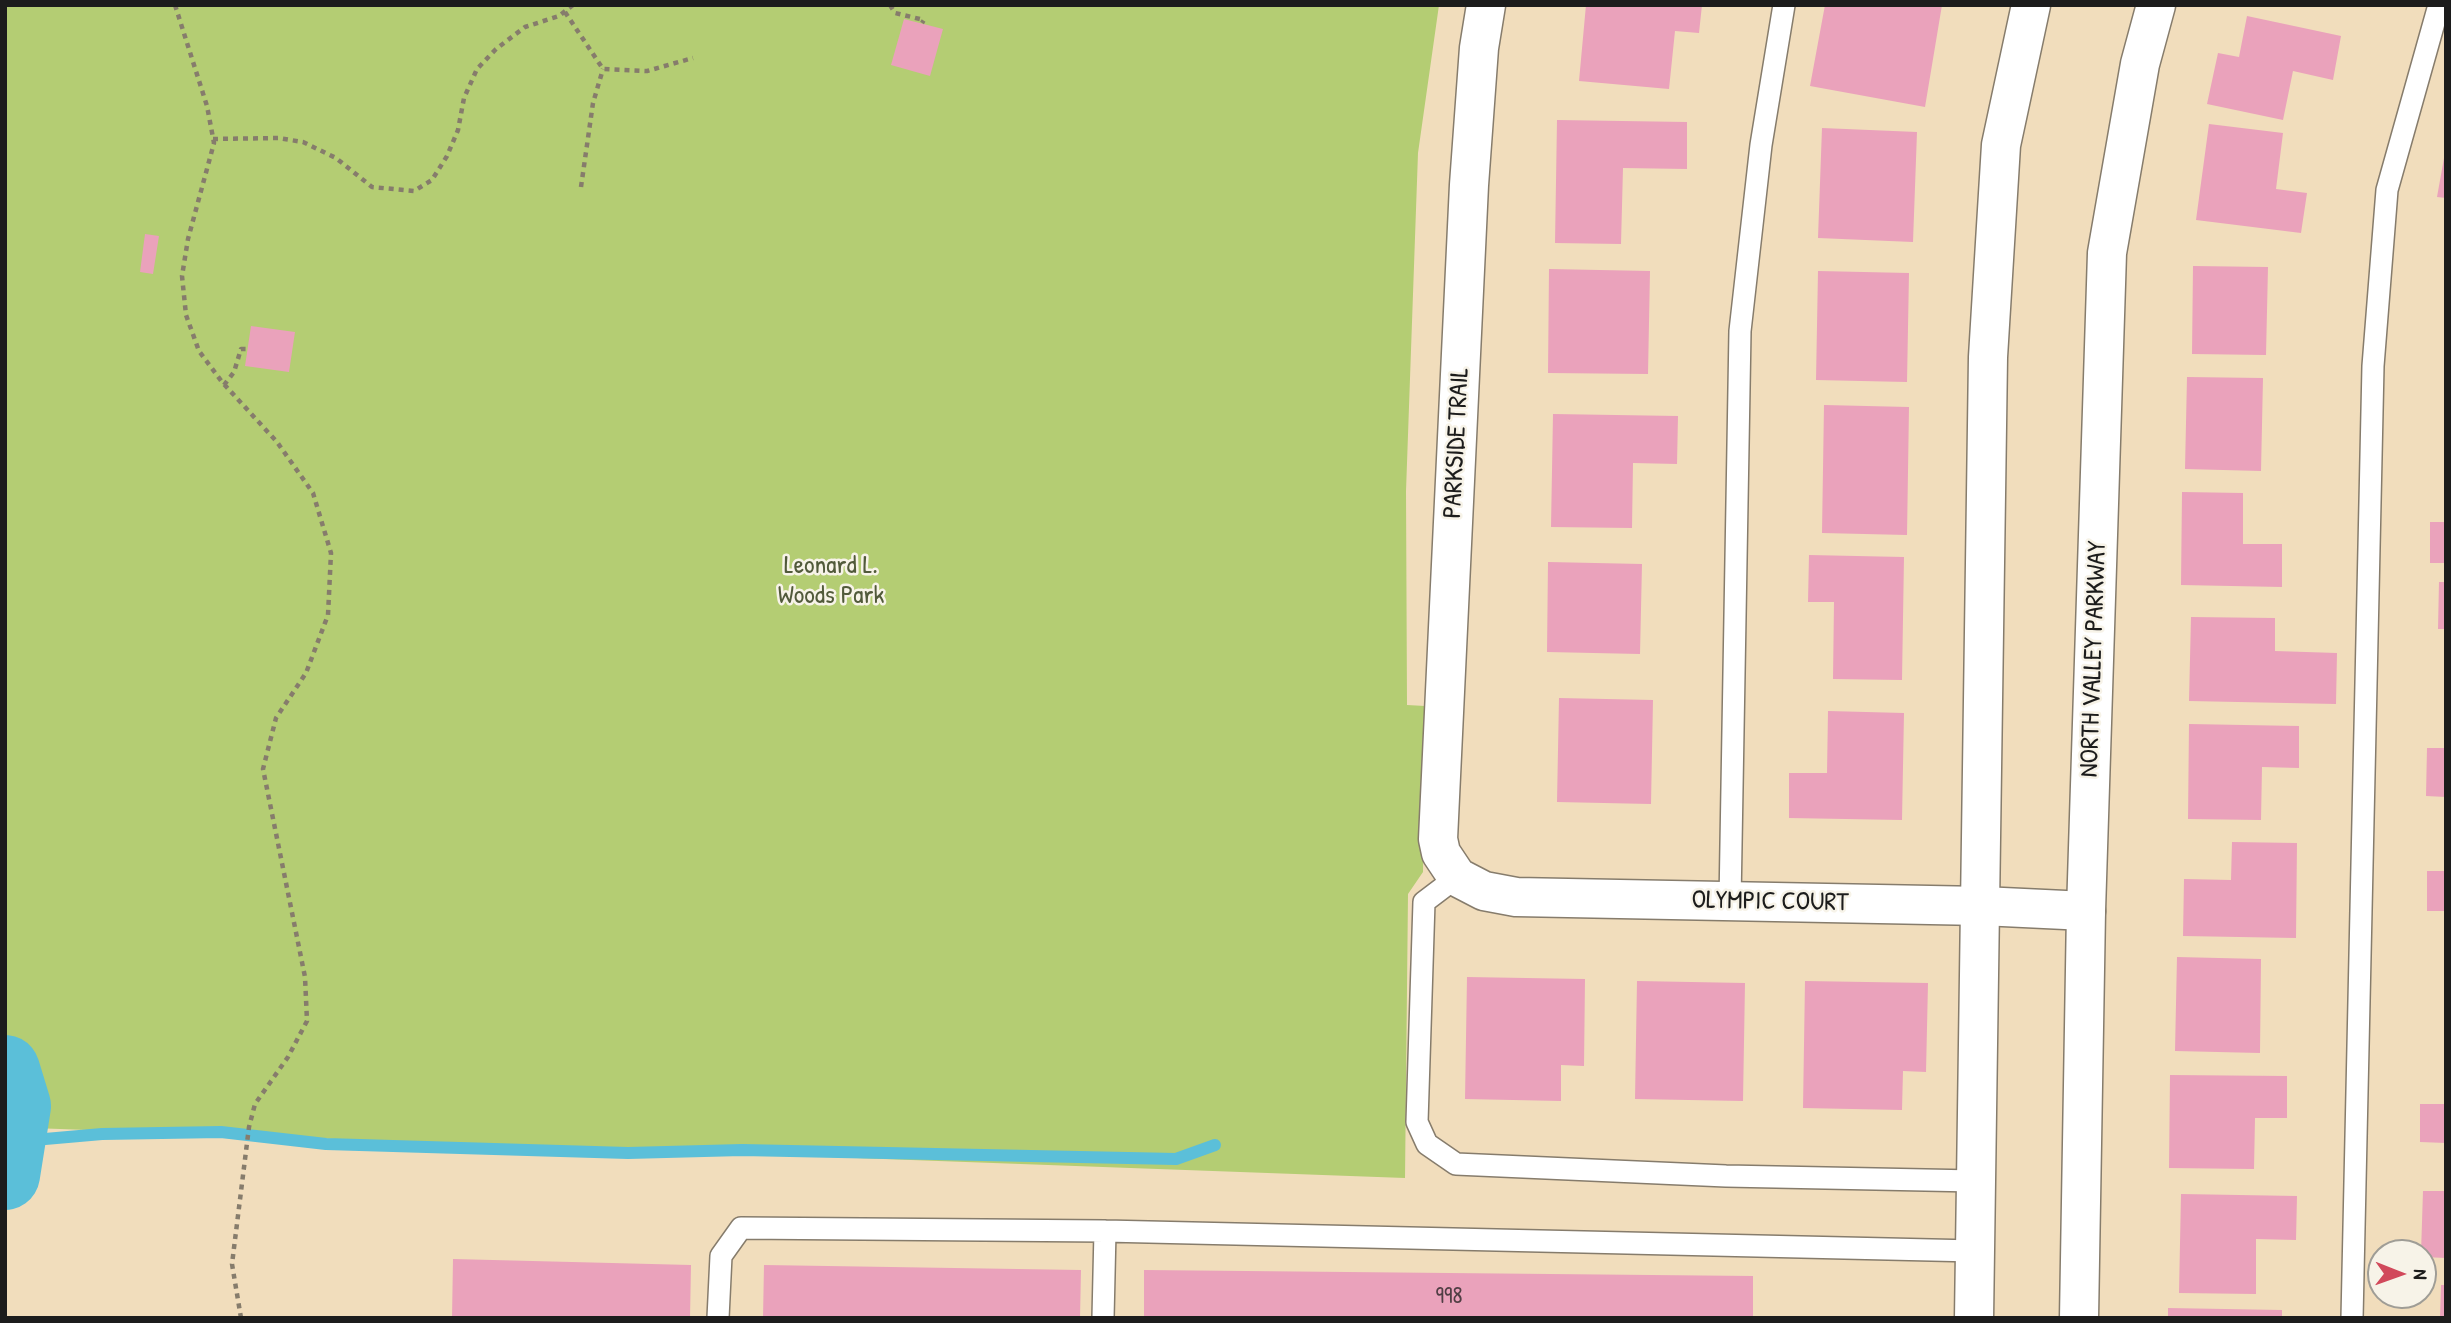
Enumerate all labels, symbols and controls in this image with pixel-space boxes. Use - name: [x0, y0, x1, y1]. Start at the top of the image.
- street label: PARKSIDE TRAIL: [1437, 367, 1477, 519]
- street label: NORTH VALLEY PARKWAY: [2074, 540, 2114, 778]
- park label: Leonard L. Woods Park: [778, 550, 884, 612]
- street label: OLYMPIC COURT: [1691, 885, 1849, 919]
- north arrow: [2367, 1239, 2437, 1309]
- text: N: [2408, 1269, 2434, 1280]
- house number: 998: [1436, 1283, 1462, 1311]

